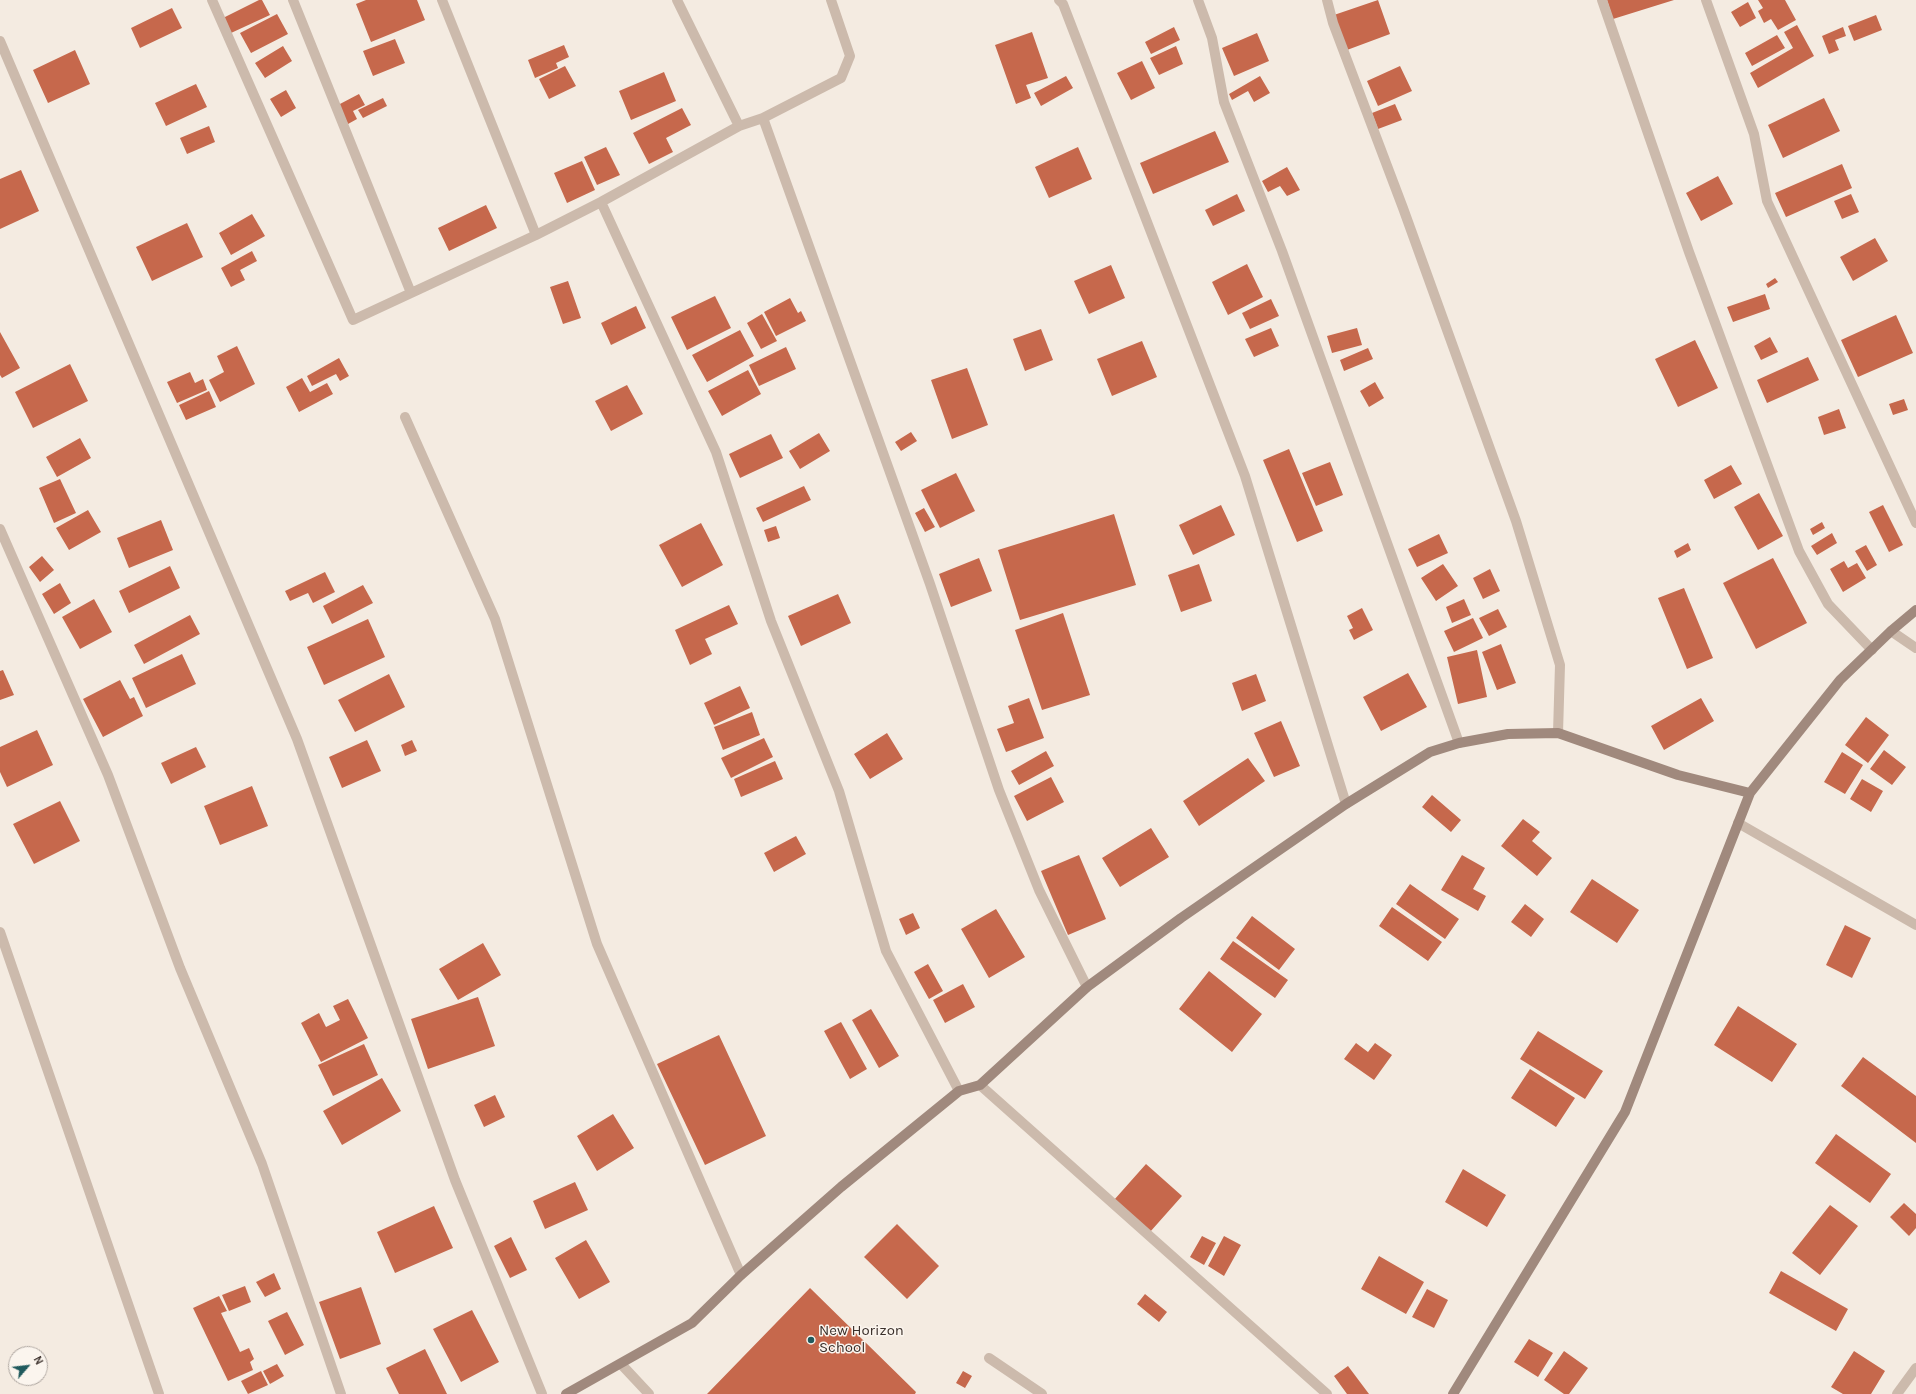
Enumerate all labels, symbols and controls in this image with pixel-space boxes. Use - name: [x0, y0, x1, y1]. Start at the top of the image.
- place label: New Horizon School: [819, 1322, 904, 1357]
- marker: New Horizon School: [806, 1335, 816, 1345]
- north arrow: [8, 1346, 48, 1386]
- text: N: [31, 1354, 46, 1367]

